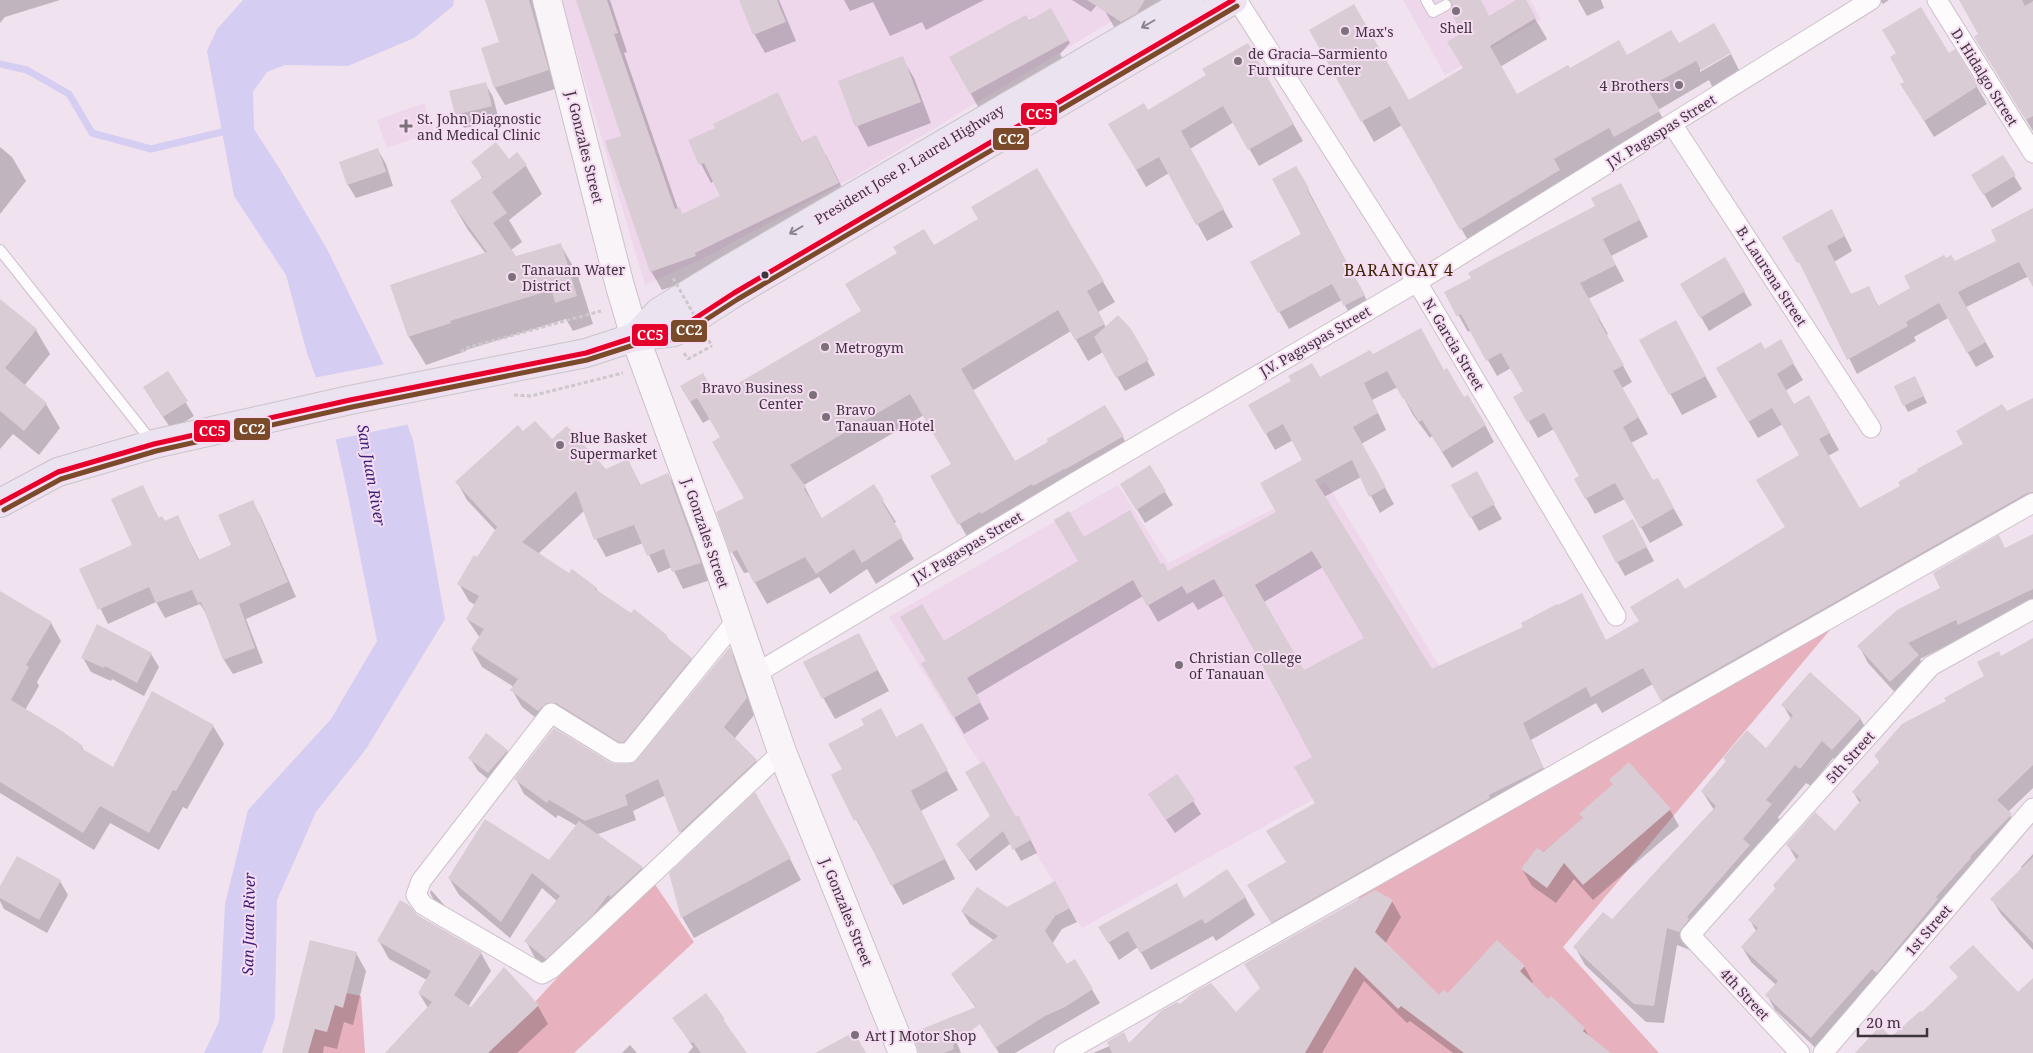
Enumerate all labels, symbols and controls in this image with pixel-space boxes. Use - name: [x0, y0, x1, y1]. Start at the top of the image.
- marker: Shell: [1450, 5, 1462, 17]
- place label: Shell: [1440, 18, 1473, 37]
- one-way arrow: [1141, 20, 1156, 30]
- place label: Max's: [1355, 22, 1394, 41]
- marker: Max's: [1339, 25, 1351, 37]
- street label: D. Hidalgo Street: [1947, 25, 2023, 129]
- place label: de Gracia–Sarmiento Furniture Center: [1248, 44, 1388, 79]
- marker: de Gracia–Sarmiento Furniture Center: [1232, 55, 1244, 67]
- place label: 4 Brothers: [1599, 76, 1669, 95]
- marker: 4 Brothers: [1673, 79, 1685, 91]
- street label: J. Gonzales Street: [562, 88, 608, 205]
- street label: J.V. Pagaspas Street: [1602, 90, 1719, 173]
- street label: President Jose P. Laurel Highway: [810, 100, 1008, 228]
- line badge: CC5: [1020, 102, 1058, 126]
- text: CC5: [1026, 104, 1052, 123]
- place label: St. John Diagnostic and Medical Clinic: [417, 109, 541, 144]
- marker: St. John Diagnostic and Medical Clinic: [399, 119, 413, 133]
- line badge: CC2: [992, 127, 1030, 151]
- text: CC2: [998, 129, 1024, 148]
- street label: B. Laurena Street: [1733, 222, 1811, 330]
- one-way arrow: [790, 226, 804, 236]
- district label: BARANGAY 4: [1344, 259, 1454, 281]
- place label: Tanauan Water District: [522, 260, 625, 295]
- unlabelled marker: [760, 270, 770, 280]
- marker: Tanauan Water District: [506, 271, 518, 283]
- street label: N. Garcia Street: [1419, 294, 1489, 394]
- street label: J.V. Pagaspas Street: [1255, 301, 1374, 381]
- line badge: CC2: [670, 319, 708, 343]
- text: CC2: [676, 320, 702, 339]
- line badge: CC5: [631, 323, 669, 347]
- text: CC5: [637, 325, 663, 344]
- place label: Metrogym: [835, 338, 904, 357]
- marker: Metrogym: [819, 341, 831, 353]
- place label: Bravo Business Center: [702, 378, 803, 413]
- marker: Bravo Business Center: [807, 389, 819, 401]
- place label: Bravo Tanauan Hotel: [836, 400, 935, 435]
- marker: Bravo Tanauan Hotel: [820, 411, 832, 423]
- line badge: CC2: [233, 417, 271, 441]
- line badge: CC5: [193, 419, 231, 443]
- text: CC2: [239, 419, 265, 438]
- text: CC5: [199, 421, 225, 440]
- water label: San Juan River: [353, 423, 391, 528]
- place label: Blue Basket Supermarket: [570, 428, 657, 463]
- marker: Blue Basket Supermarket: [554, 439, 566, 451]
- street label: J. Gonzales Street: [678, 475, 734, 591]
- street label: J.V. Pagaspas Street: [907, 506, 1026, 588]
- place label: Christian College of Tanauan: [1189, 648, 1302, 683]
- marker: Christian College of Tanauan: [1173, 659, 1185, 671]
- street label: 5th Street: [1821, 727, 1879, 787]
- street label: J. Gonzales Street: [816, 854, 877, 969]
- water label: San Juan River: [237, 872, 259, 975]
- street label: 1st Street: [1901, 900, 1955, 960]
- street label: 4th Street: [1716, 964, 1774, 1024]
- scale bar: [1858, 1006, 1927, 1038]
- text: 20 m: [1866, 1012, 1901, 1032]
- place label: Art J Motor Shop: [865, 1026, 976, 1045]
- marker: Art J Motor Shop: [849, 1029, 861, 1041]

